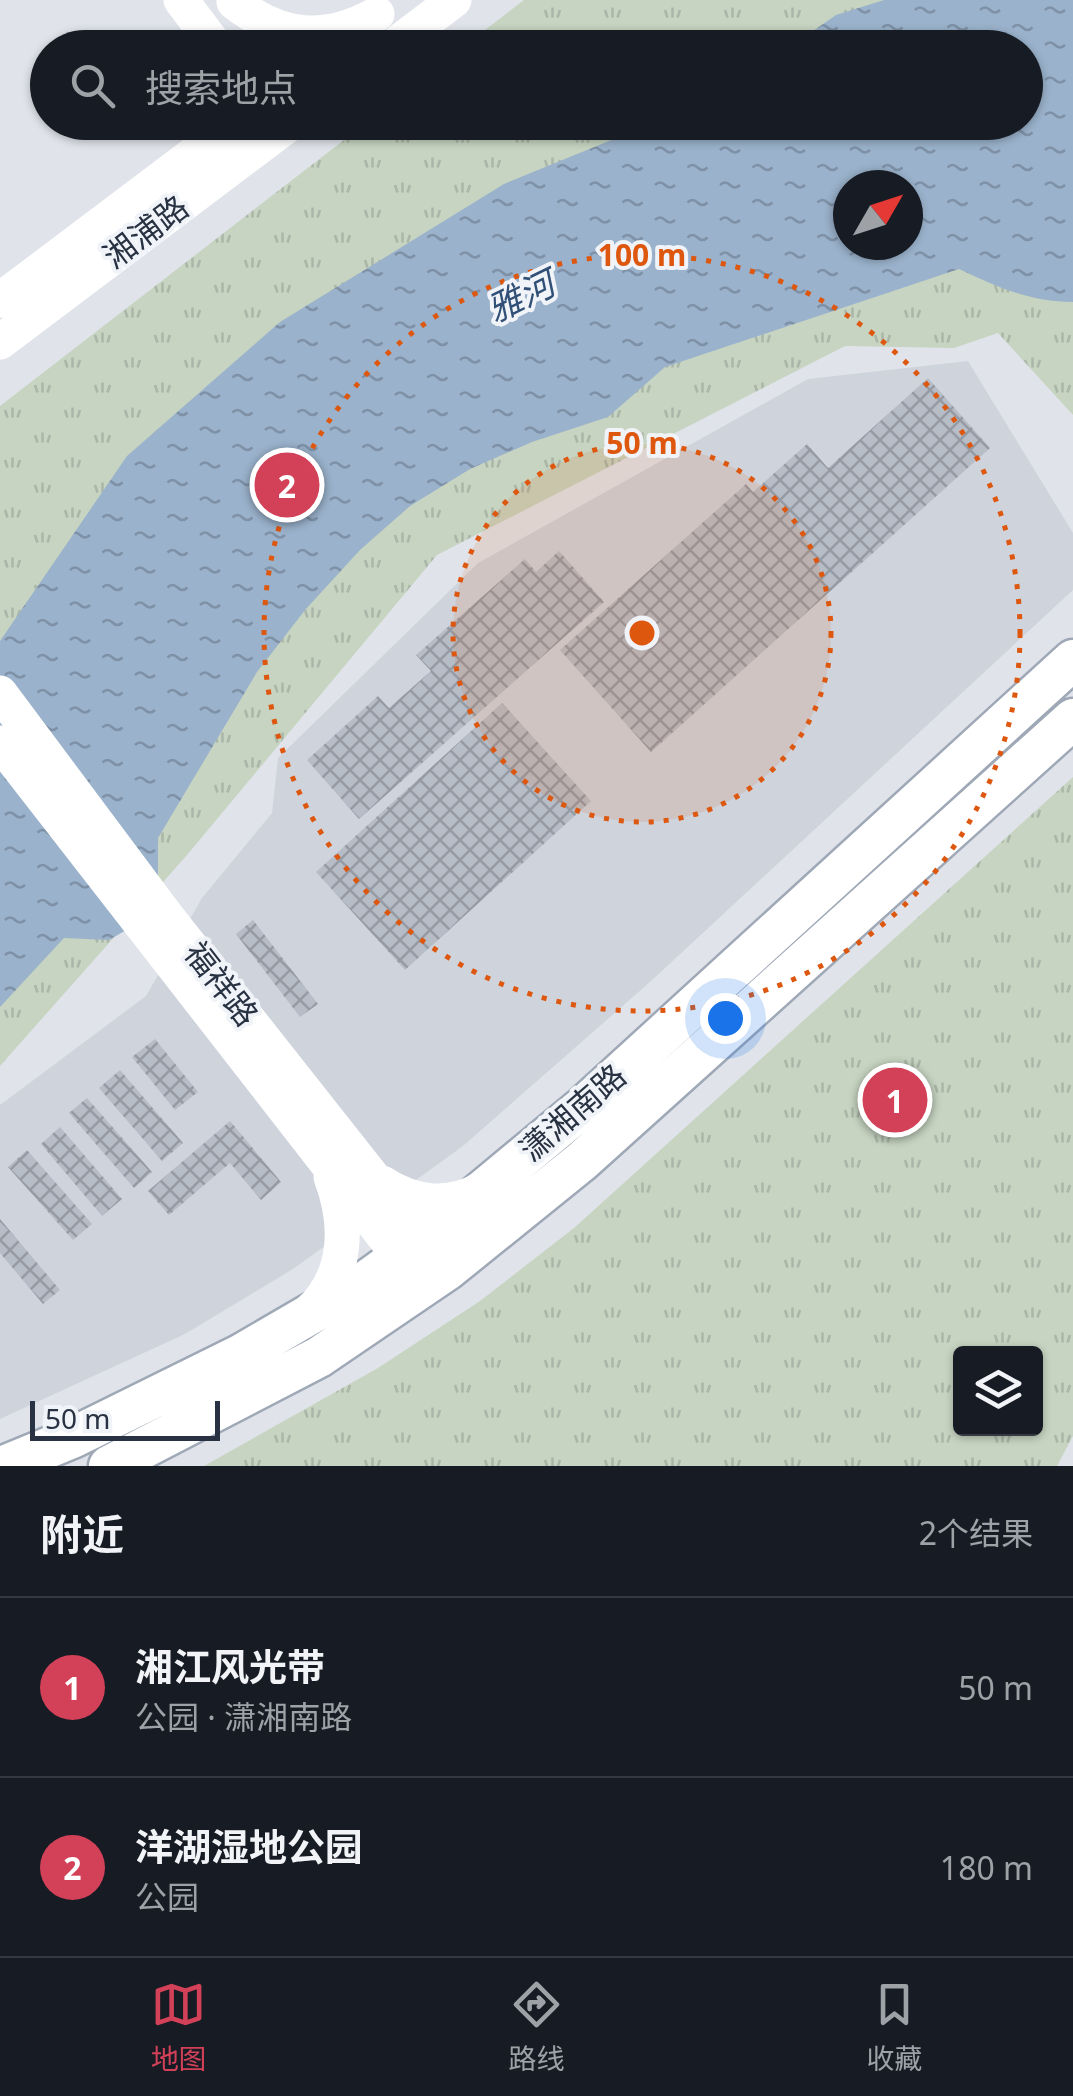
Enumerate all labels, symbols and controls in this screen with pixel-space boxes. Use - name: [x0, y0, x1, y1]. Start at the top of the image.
- search box: [30, 30, 1043, 140]
- icon: search: [65, 58, 120, 113]
- text: 搜索地点: [145, 61, 297, 113]
- north arrow: [833, 170, 923, 260]
- street label: 湘浦路: [94, 185, 196, 277]
- text: 100 m: [598, 234, 686, 275]
- water label: 雅河: [479, 257, 567, 332]
- text: 50 m: [606, 422, 678, 463]
- pin: 2: [254, 448, 320, 522]
- centre of rings: [624, 615, 660, 651]
- street label: 福祥路: [176, 932, 269, 1034]
- your location: [700, 993, 751, 1044]
- street label: 潇湘南路: [510, 1054, 634, 1170]
- pin: 1: [862, 1062, 928, 1138]
- map controls: [953, 1346, 1043, 1436]
- button: layers: [953, 1346, 1043, 1436]
- scale bar: [30, 1396, 220, 1440]
- text: 50 m: [45, 1399, 111, 1437]
- text: 附近: [40, 1505, 124, 1562]
- text: 2个结果: [919, 1511, 1033, 1554]
- text: 湘江风光带: [135, 1640, 325, 1692]
- text: 1: [63, 1666, 82, 1709]
- text: 50 m: [958, 1666, 1033, 1709]
- text: 公园 · 潇湘南路: [135, 1695, 352, 1738]
- text: 洋湖湿地公园: [135, 1820, 363, 1872]
- text: 2: [63, 1846, 82, 1889]
- text: 180 m: [940, 1846, 1033, 1889]
- text: 公园: [135, 1875, 199, 1918]
- tab: 地图: [151, 1977, 207, 2077]
- tab: 路线: [508, 1977, 564, 2077]
- tab: 收藏: [866, 1977, 922, 2077]

